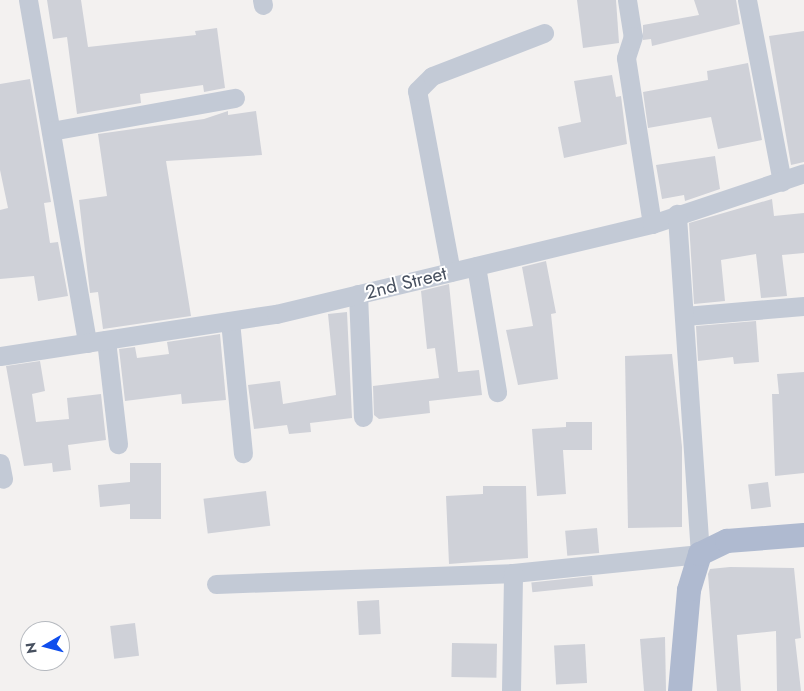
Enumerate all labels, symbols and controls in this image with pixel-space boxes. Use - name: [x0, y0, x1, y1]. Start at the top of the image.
- street label: 2nd Street: [363, 262, 449, 304]
- north arrow: [20, 621, 70, 671]
- text: N: [20, 641, 42, 655]

